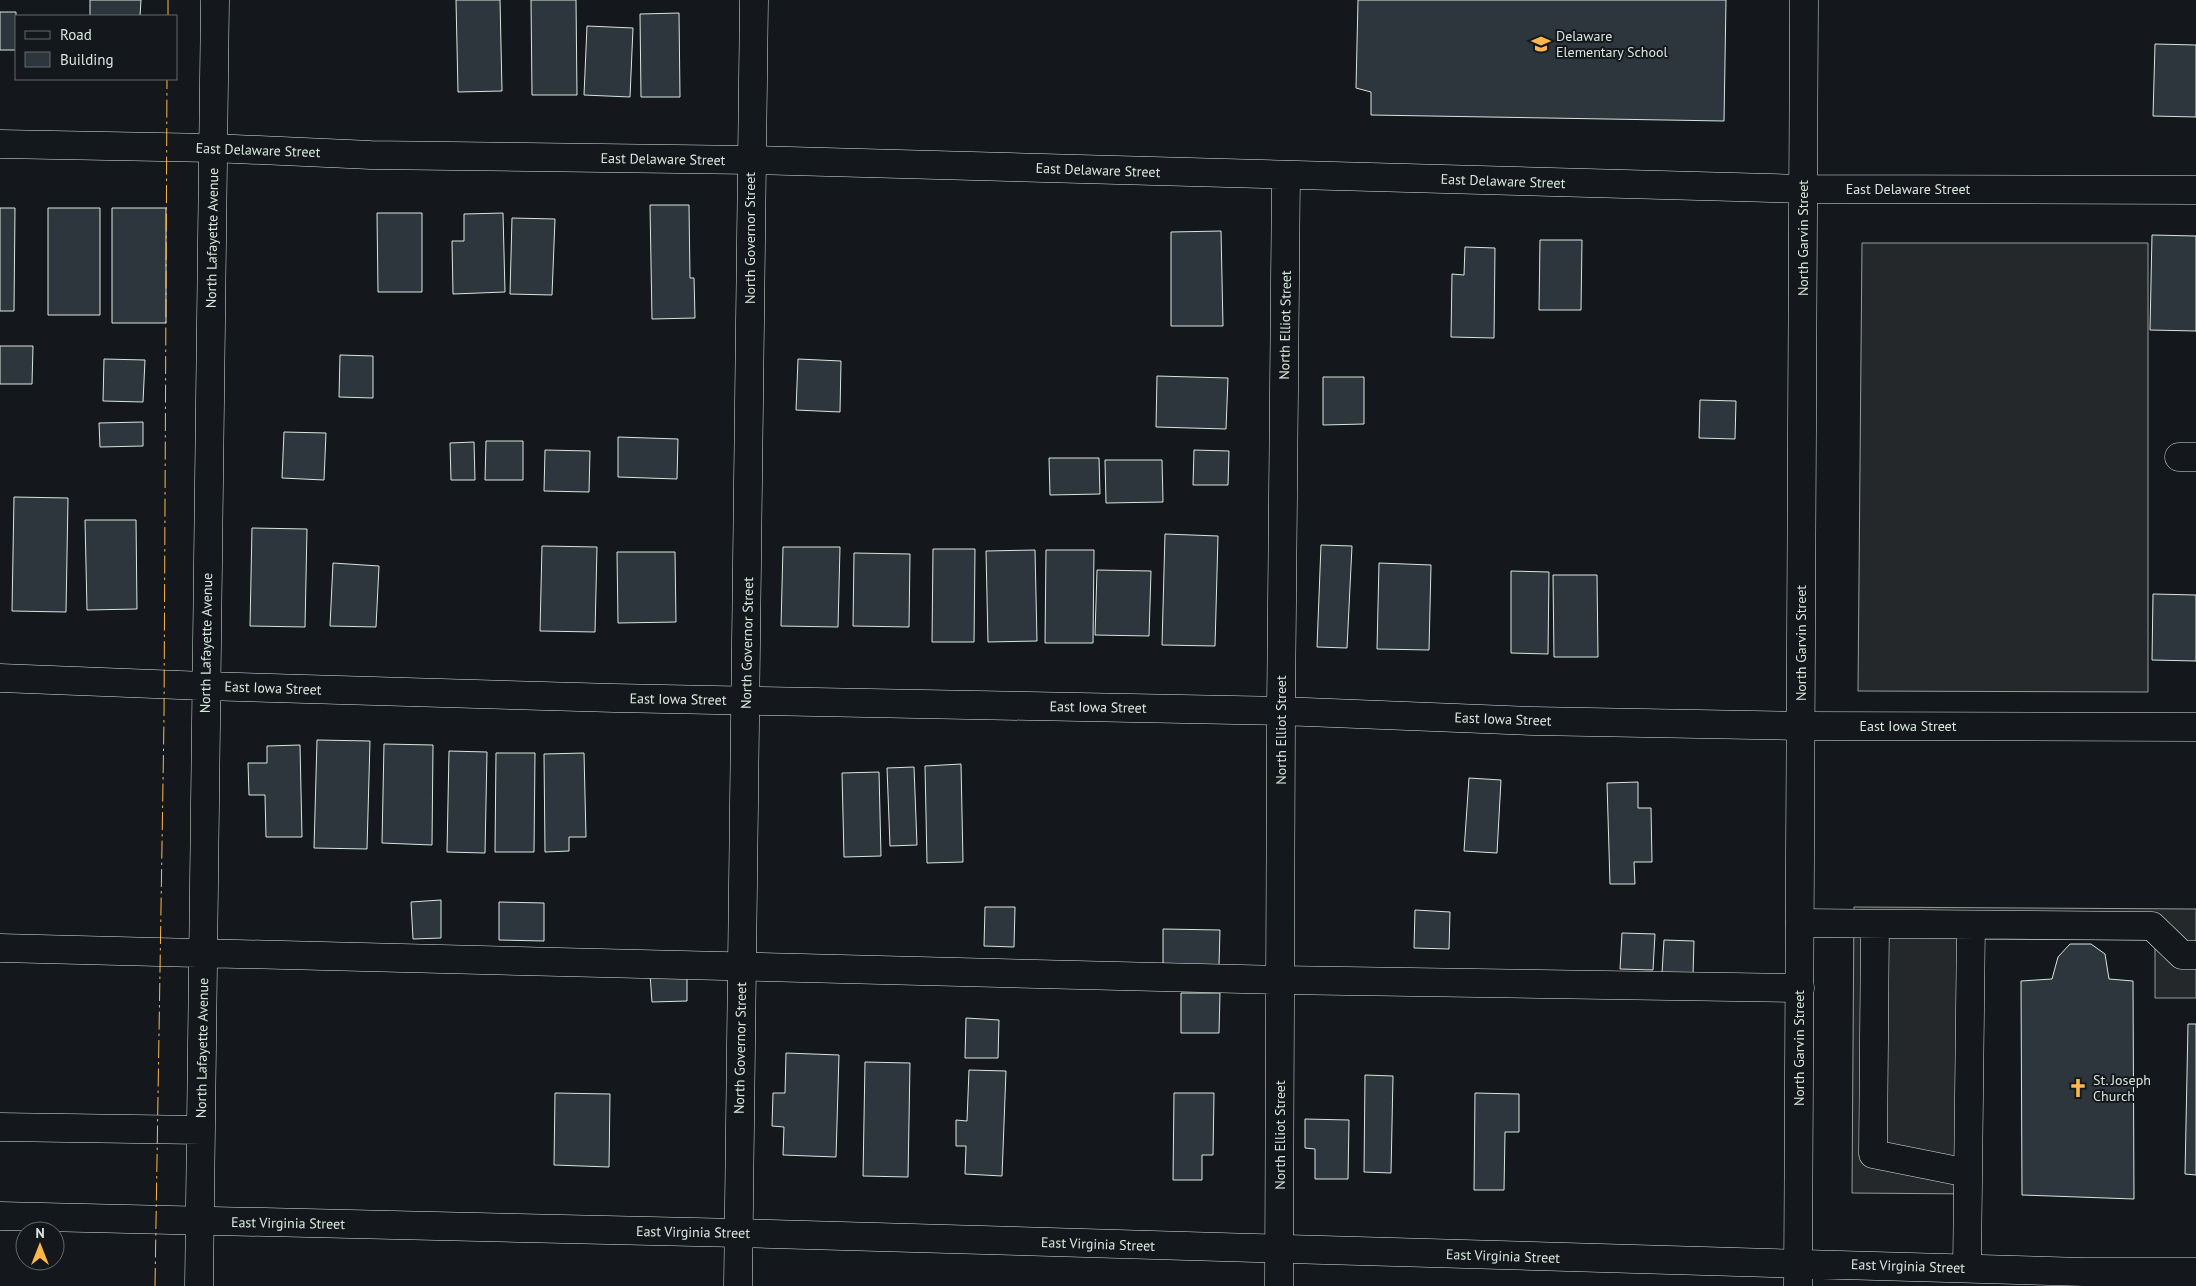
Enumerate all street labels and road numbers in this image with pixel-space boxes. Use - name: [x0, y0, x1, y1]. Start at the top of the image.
- street label: East Delaware Street: [195, 139, 321, 161]
- street label: East Delaware Street: [600, 149, 726, 169]
- street label: East Delaware Street: [1035, 159, 1161, 181]
- street label: North Lafayette Avenue: [202, 168, 222, 308]
- street label: East Delaware Street: [1440, 170, 1566, 192]
- street label: North Governor Street: [741, 172, 759, 304]
- street label: North Garvin Street: [1794, 180, 1812, 296]
- street label: East Delaware Street: [1846, 180, 1971, 198]
- street label: North Elliot Street: [1275, 270, 1295, 380]
- street label: North Lafayette Avenue: [196, 573, 216, 713]
- street label: North Governor Street: [737, 577, 757, 709]
- street label: North Garvin Street: [1792, 585, 1810, 701]
- street label: North Elliot Street: [1272, 675, 1290, 785]
- street label: East Iowa Street: [224, 677, 322, 699]
- street label: East Iowa Street: [629, 689, 727, 709]
- street label: East Iowa Street: [1049, 697, 1147, 717]
- street label: East Iowa Street: [1454, 708, 1552, 730]
- street label: East Iowa Street: [1860, 717, 1957, 735]
- street label: North Lafayette Avenue: [192, 978, 212, 1118]
- street label: North Governor Street: [730, 982, 750, 1114]
- street label: North Garvin Street: [1790, 990, 1808, 1106]
- street label: North Elliot Street: [1271, 1080, 1289, 1190]
- street label: East Virginia Street: [231, 1213, 345, 1233]
- street label: East Virginia Street: [636, 1222, 750, 1242]
- street label: East Virginia Street: [1041, 1233, 1156, 1255]
- street label: East Virginia Street: [1446, 1245, 1561, 1267]
- street label: East Virginia Street: [1851, 1255, 1966, 1277]

